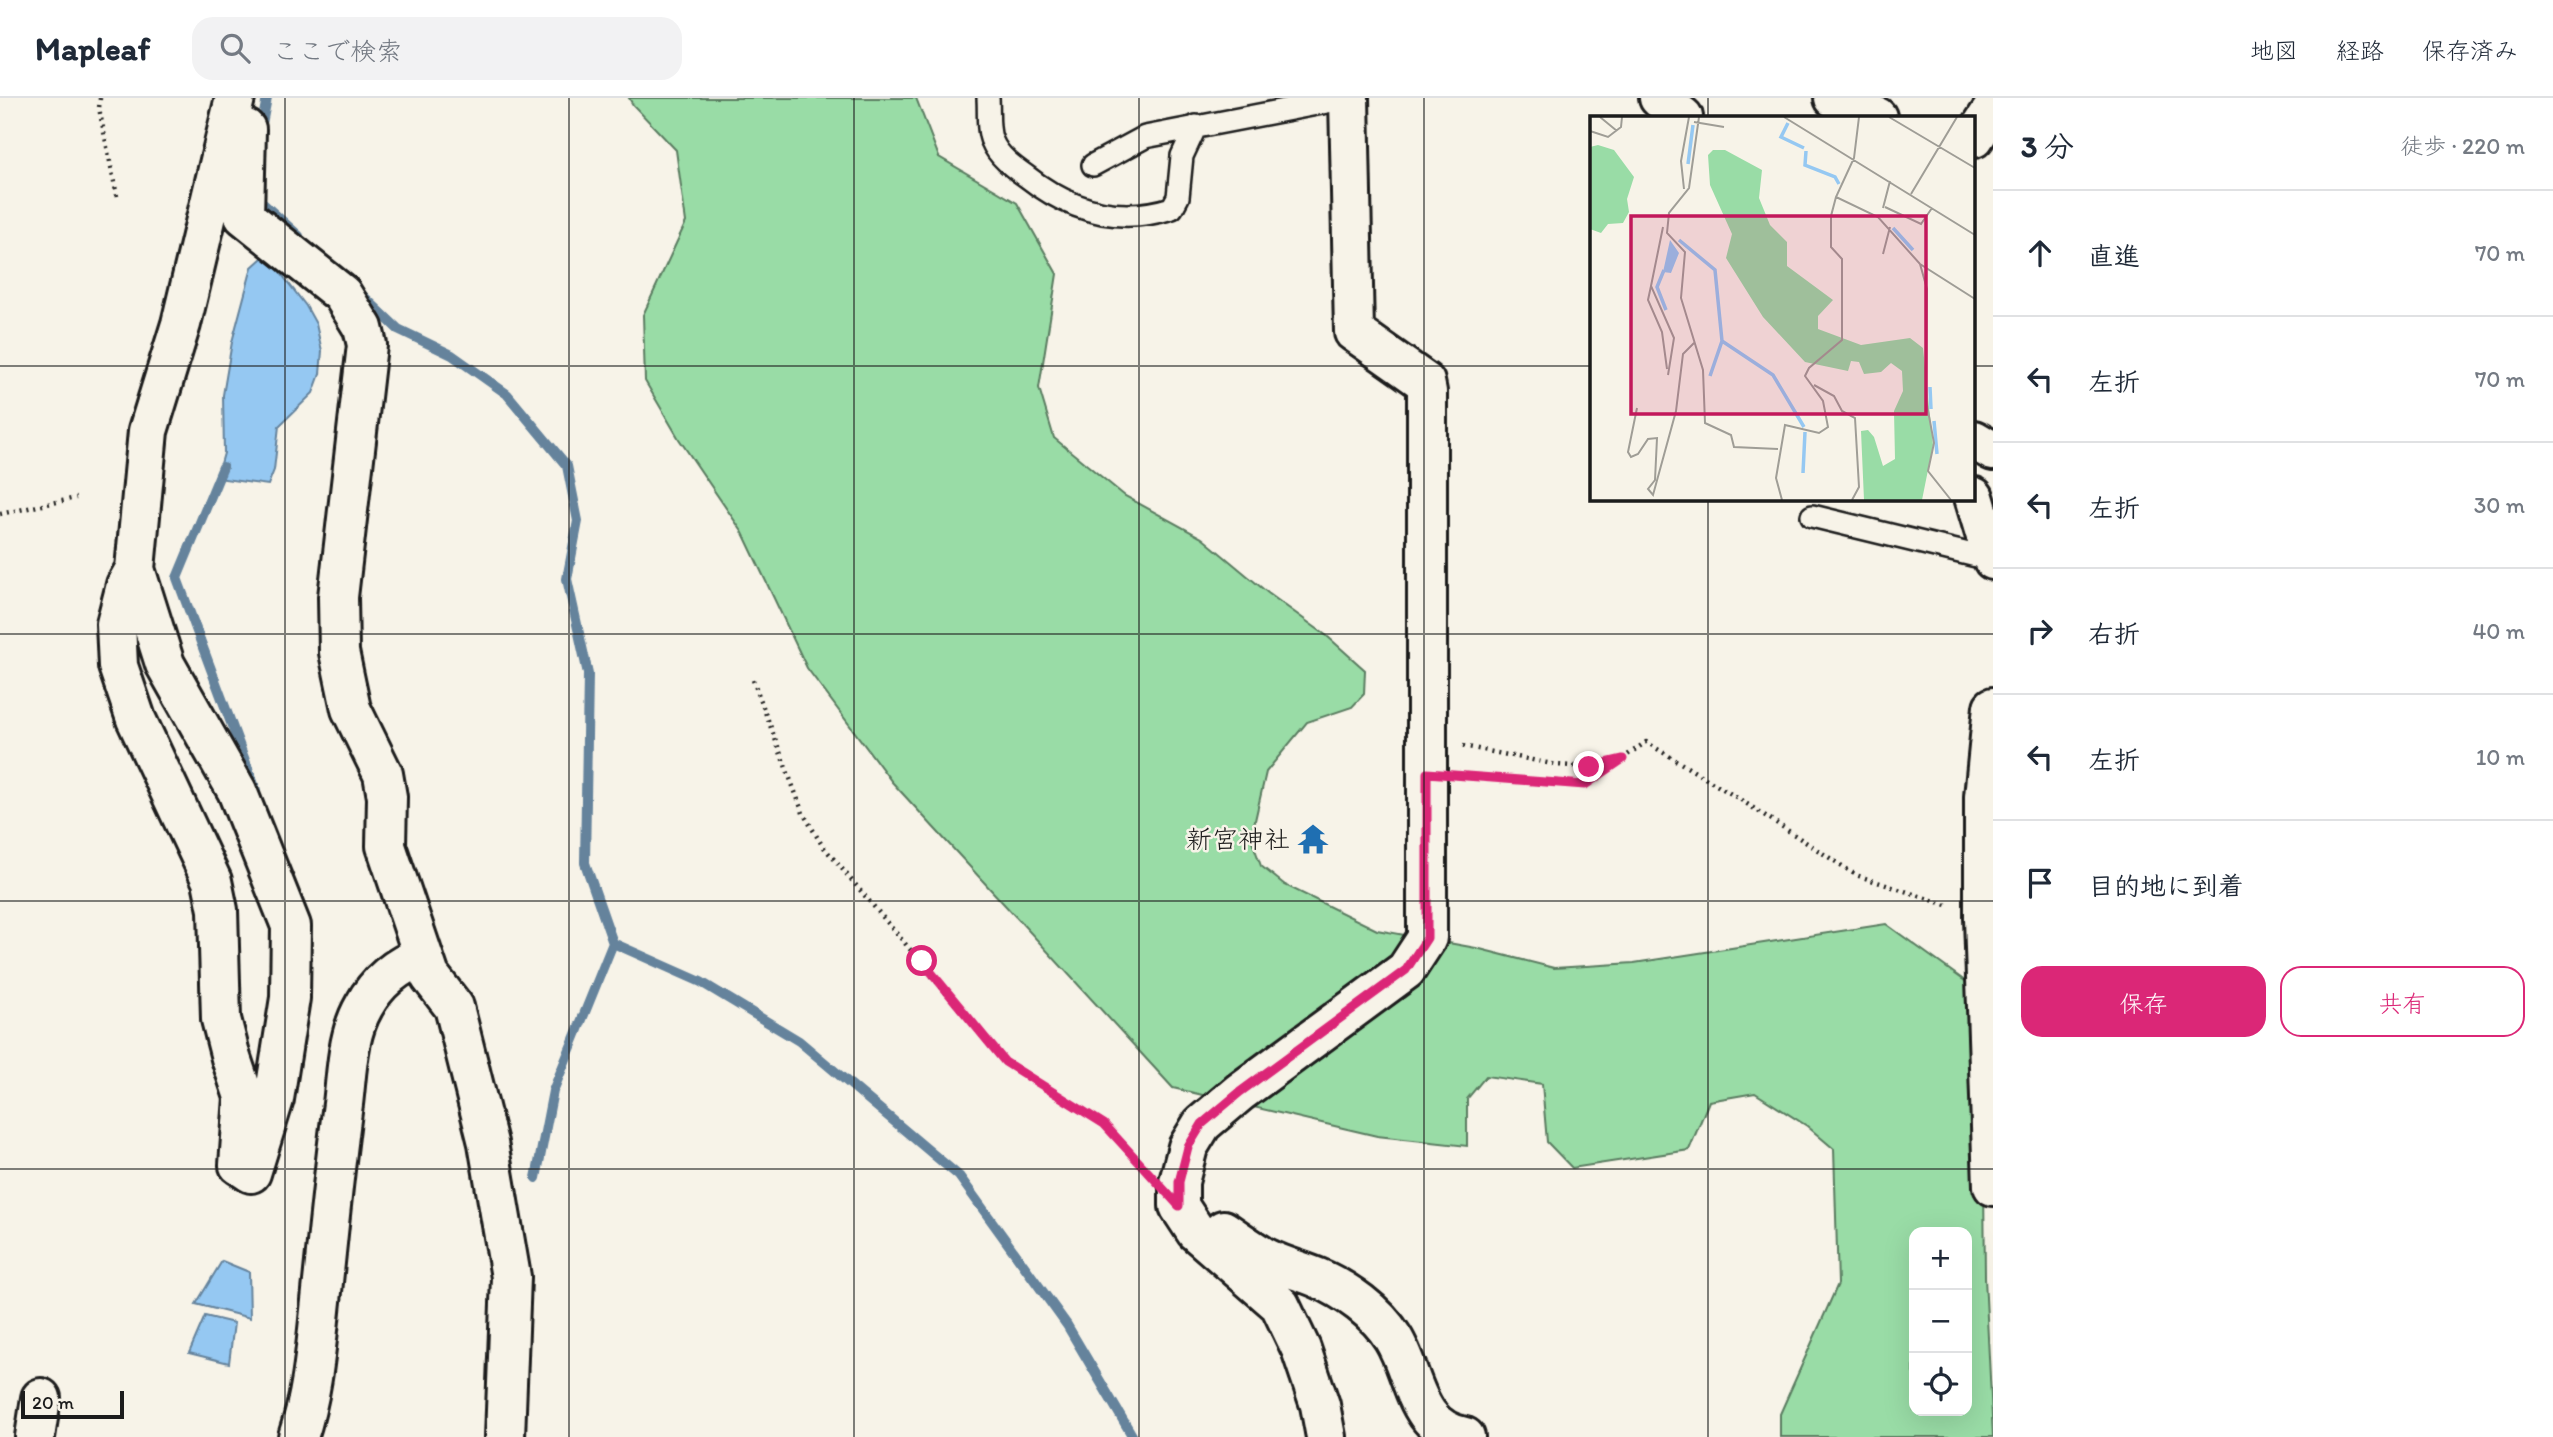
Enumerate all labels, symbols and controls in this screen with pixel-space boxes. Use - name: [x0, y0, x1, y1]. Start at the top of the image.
- search box: [192, 17, 682, 80]
- text: Mapleaf: [35, 29, 150, 68]
- icon: search: [216, 29, 254, 67]
- text: ここで検索: [272, 35, 402, 67]
- text: 地図: [2250, 36, 2298, 65]
- text: 経路: [2336, 36, 2384, 65]
- text: 保存済み: [2422, 36, 2518, 65]
- inset map: [1590, 116, 1976, 500]
- text: 3 分: [2021, 128, 2074, 165]
- text: 徒歩 · 220 m: [2400, 132, 2525, 160]
- icon: ahead: [2021, 234, 2059, 272]
- text: 70 m: [2475, 239, 2525, 267]
- text: 直進: [2088, 240, 2140, 272]
- icon: left: [2021, 360, 2059, 398]
- text: 70 m: [2475, 365, 2525, 393]
- text: 左折: [2088, 366, 2140, 398]
- icon: left: [2021, 486, 2059, 524]
- text: 30 m: [2474, 491, 2525, 519]
- text: 左折: [2088, 492, 2140, 524]
- icon: right: [2021, 612, 2059, 650]
- text: 40 m: [2472, 617, 2525, 645]
- text: 右折: [2088, 618, 2140, 650]
- icon: left: [2021, 738, 2059, 776]
- text: 10 m: [2476, 743, 2525, 771]
- text: 左折: [2088, 744, 2140, 776]
- route end: [1573, 751, 1604, 782]
- temple icon: 新宮神社: [1296, 822, 1330, 856]
- place label: 新宮神社: [1186, 823, 1290, 855]
- icon: arrive: [2021, 864, 2059, 902]
- text: 目的地に到着: [2088, 870, 2244, 902]
- route start: [906, 945, 937, 976]
- button: 保存: [2021, 966, 2266, 1037]
- button: 共有: [2280, 966, 2525, 1037]
- map controls: [1909, 1227, 1972, 1416]
- button: +: [1909, 1227, 1972, 1290]
- button: −: [1909, 1290, 1972, 1353]
- button: locate: [1909, 1353, 1972, 1416]
- scale bar: [21, 1388, 124, 1420]
- text: 20 m: [32, 1391, 74, 1414]

